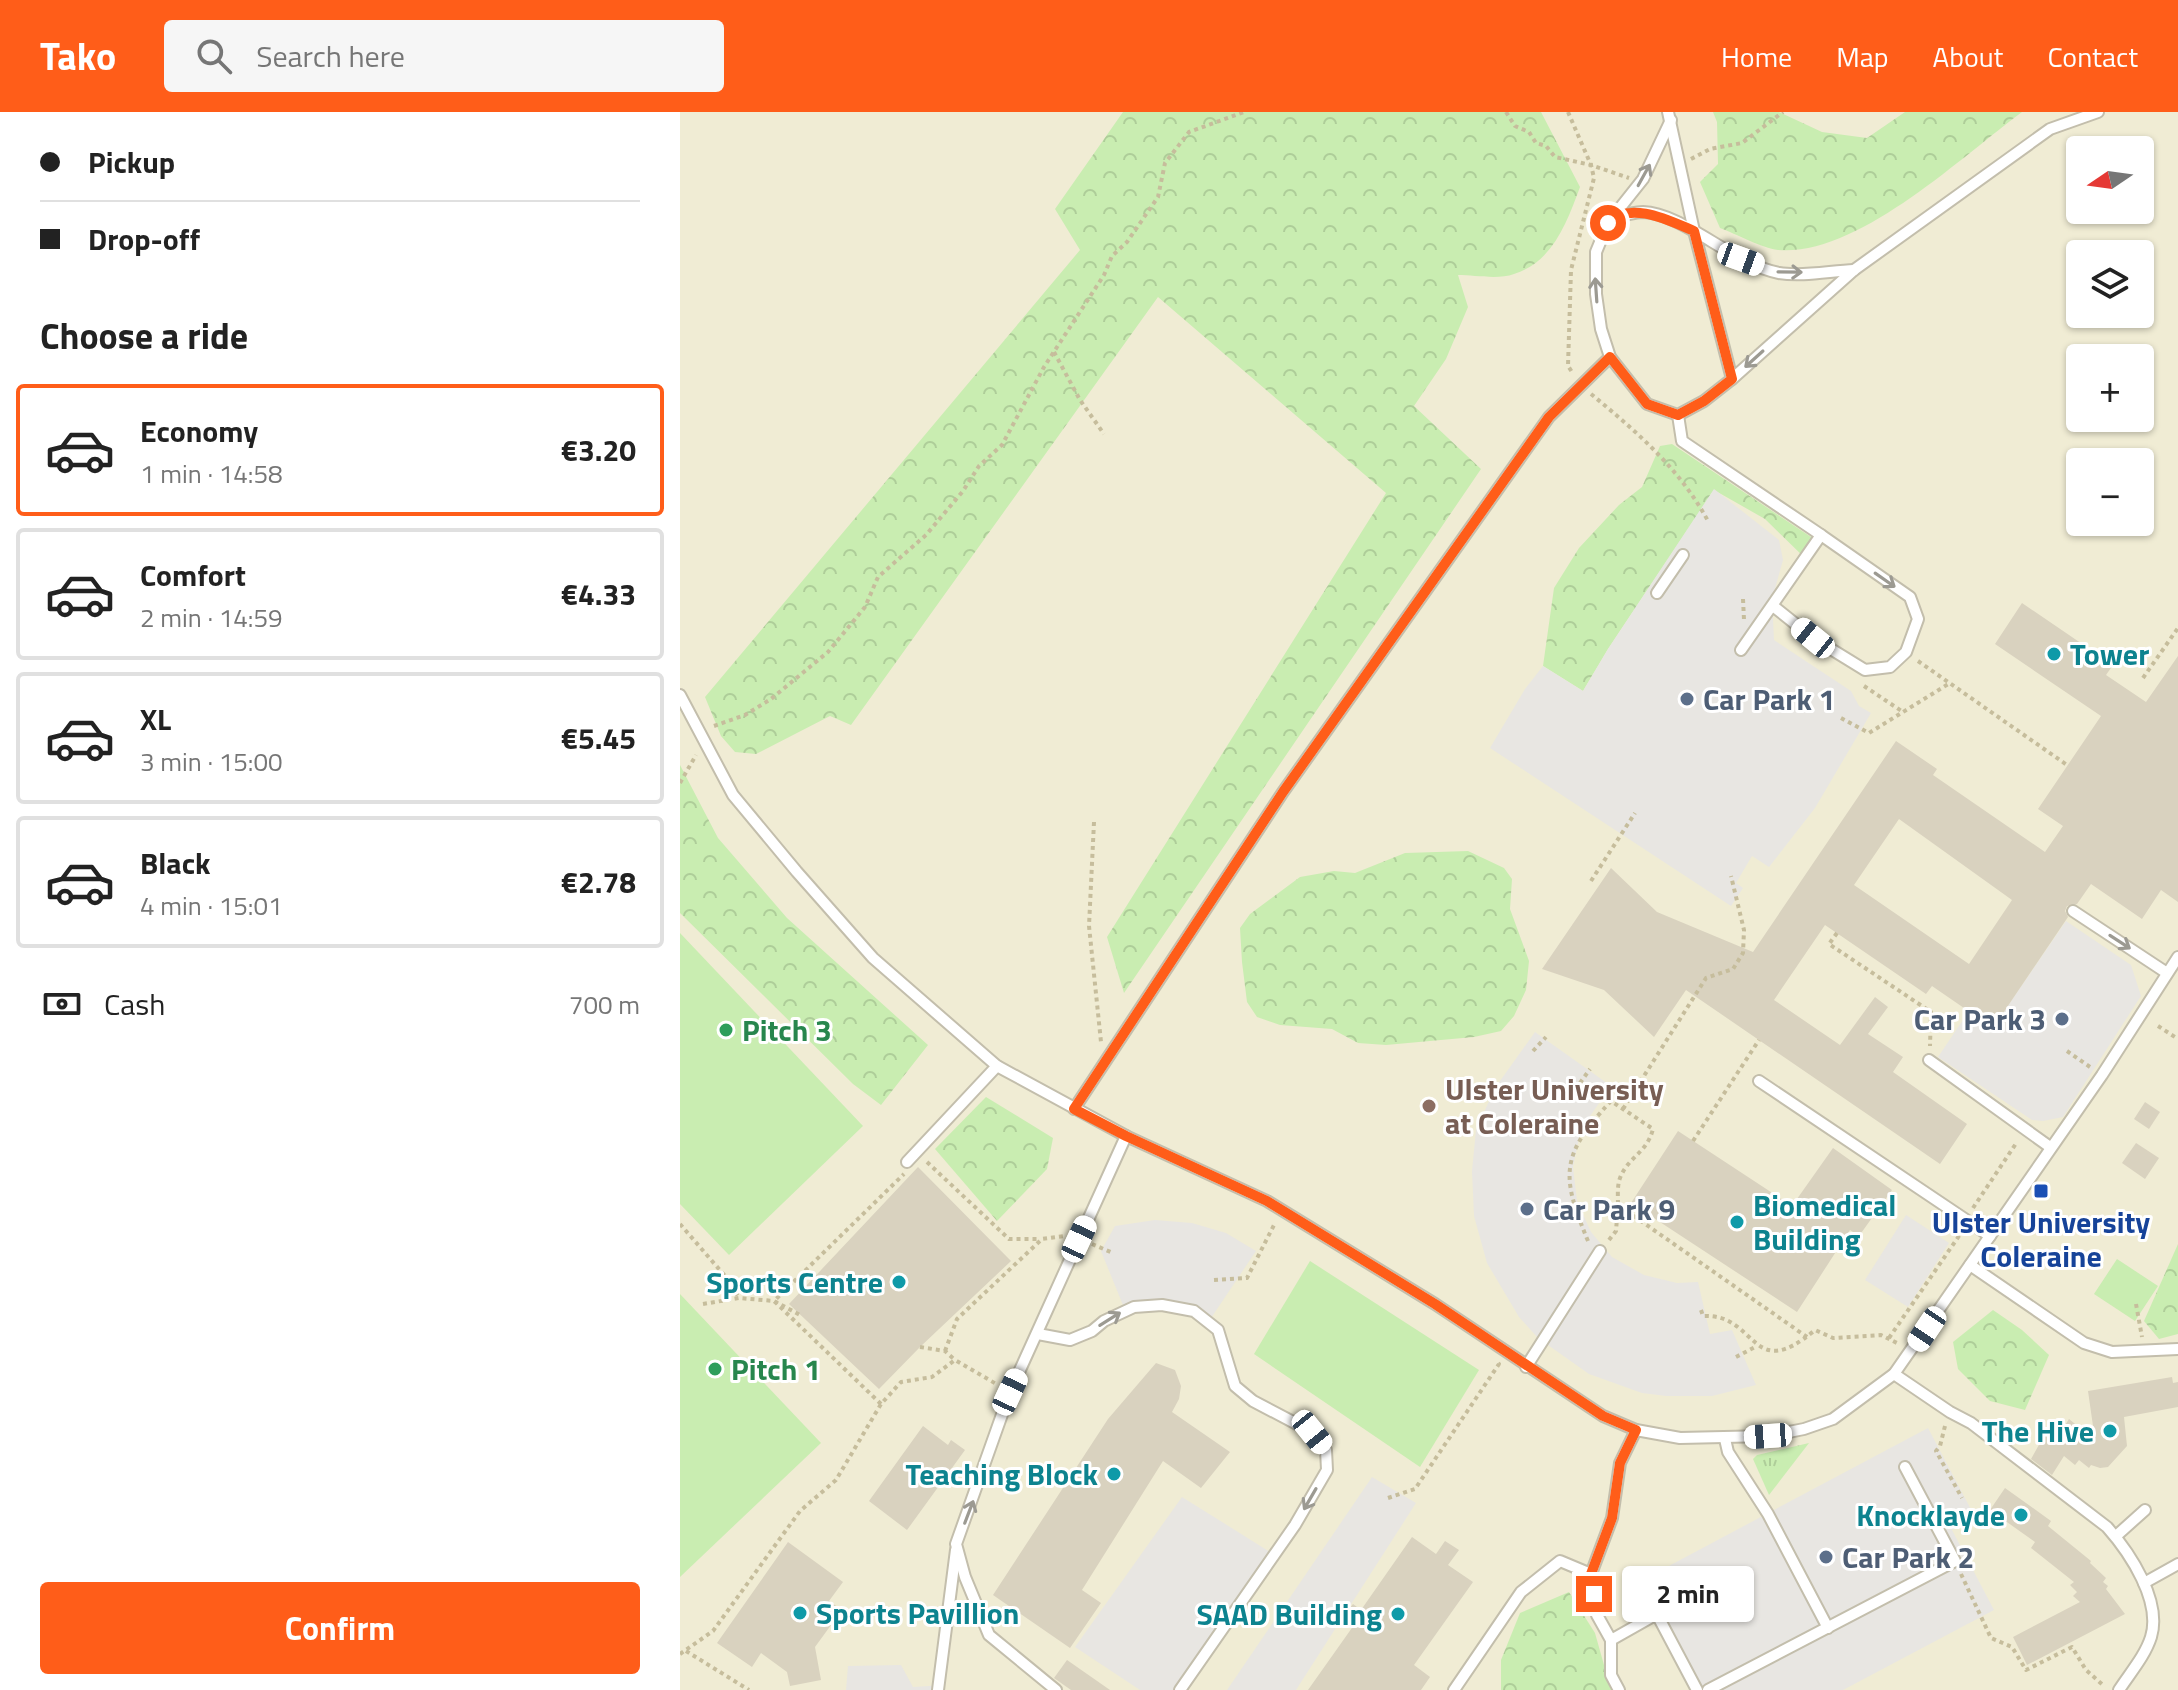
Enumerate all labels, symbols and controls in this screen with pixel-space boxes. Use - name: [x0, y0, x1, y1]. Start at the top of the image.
- search box: [164, 20, 724, 92]
- text: Tako: [40, 27, 116, 85]
- text: Search here: [256, 33, 405, 79]
- icon: search: [192, 34, 236, 78]
- text: Home: [1721, 35, 1792, 78]
- text: Map: [1836, 35, 1889, 78]
- text: About: [1933, 35, 2003, 78]
- text: Contact: [2047, 35, 2138, 78]
- north arrow: [2066, 136, 2154, 224]
- map controls: [2066, 136, 2154, 536]
- text: Pickup: [88, 139, 175, 185]
- one-way arrow: [1637, 163, 1652, 187]
- route start: [1590, 205, 1626, 241]
- text: Drop-off: [88, 216, 200, 262]
- car: [1714, 240, 1768, 278]
- button: layers: [2066, 240, 2154, 328]
- one-way arrow: [1776, 264, 1803, 280]
- one-way arrow: [1588, 277, 1603, 304]
- text: Choose a ride: [40, 308, 248, 363]
- button: +: [2066, 344, 2154, 432]
- one-way arrow: [1745, 349, 1765, 367]
- text: Economy: [140, 408, 258, 454]
- icon: car: [44, 414, 116, 486]
- text: €3.20: [561, 427, 636, 473]
- button: −: [2066, 448, 2154, 536]
- text: 1 min · 14:58: [140, 454, 283, 493]
- text: Comfort: [140, 552, 246, 598]
- icon: car: [44, 558, 116, 630]
- text: €4.33: [561, 571, 636, 617]
- one-way arrow: [1874, 572, 1896, 588]
- text: 2 min · 14:59: [140, 598, 283, 637]
- car: [1787, 614, 1839, 662]
- place label: Tower: [2070, 631, 2149, 677]
- marker: Tower: [2045, 645, 2063, 663]
- place label: Car Park 1: [1703, 676, 1835, 722]
- marker: Car Park 1: [1678, 690, 1696, 708]
- text: XL: [140, 696, 171, 742]
- icon: car: [44, 702, 116, 774]
- text: €5.45: [561, 715, 636, 761]
- text: 3 min · 15:00: [140, 742, 283, 781]
- text: Black: [140, 840, 211, 886]
- icon: car: [44, 846, 116, 918]
- text: €2.78: [561, 859, 636, 905]
- text: 4 min · 15:01: [140, 886, 283, 925]
- one-way arrow: [2108, 935, 2131, 951]
- text: Cash: [104, 981, 165, 1027]
- icon: cash: [40, 982, 84, 1026]
- text: 700 m: [569, 985, 640, 1024]
- place label: Car Park 3: [1914, 996, 2046, 1042]
- place label: Pitch 3: [742, 1007, 832, 1053]
- marker: Car Park 3: [2053, 1010, 2071, 1028]
- marker: Pitch 3: [717, 1021, 735, 1039]
- place label: Ulster University at Coleraine: [1445, 1066, 1664, 1146]
- marker: Ulster University at Coleraine: [1420, 1097, 1438, 1115]
- place label: Biomedical Building: [1753, 1182, 1896, 1262]
- marker: Ulster University Coleraine: [2032, 1182, 2050, 1200]
- place label: Car Park 9: [1543, 1186, 1675, 1232]
- place label: Ulster University Coleraine: [1932, 1199, 2150, 1279]
- marker: Car Park 9: [1518, 1200, 1536, 1218]
- car: [1058, 1212, 1100, 1266]
- marker: Biomedical Building: [1728, 1213, 1746, 1231]
- place label: Sports Centre: [706, 1259, 883, 1305]
- marker: Sports Centre: [890, 1273, 908, 1291]
- car: [1904, 1302, 1950, 1356]
- one-way arrow: [1098, 1311, 1120, 1328]
- place label: Pitch 1: [731, 1346, 821, 1392]
- marker: Pitch 1: [706, 1360, 724, 1378]
- car: [989, 1365, 1031, 1419]
- car: [1288, 1406, 1336, 1458]
- place label: The Hive: [1982, 1408, 2094, 1454]
- car: [1743, 1422, 1793, 1450]
- marker: The Hive: [2101, 1422, 2119, 1440]
- place label: Teaching Block: [906, 1451, 1099, 1497]
- marker: Teaching Block: [1105, 1465, 1123, 1483]
- one-way arrow: [1302, 1487, 1318, 1510]
- place label: Knocklayde: [1856, 1492, 2005, 1538]
- one-way arrow: [963, 1500, 977, 1525]
- marker: Knocklayde: [2012, 1506, 2030, 1524]
- place label: Car Park 2: [1842, 1534, 1974, 1580]
- marker: Car Park 2: [1817, 1548, 1835, 1566]
- callout: 2 min: [1622, 1566, 1754, 1622]
- text: 2 min: [1656, 1574, 1720, 1613]
- route end: [1576, 1576, 1612, 1612]
- button: Confirm: [40, 1582, 640, 1674]
- place label: Sports Pavillion: [816, 1590, 1019, 1636]
- place label: SAAD Building: [1197, 1591, 1382, 1637]
- marker: Sports Pavillion: [791, 1604, 809, 1622]
- marker: SAAD Building: [1389, 1605, 1407, 1623]

